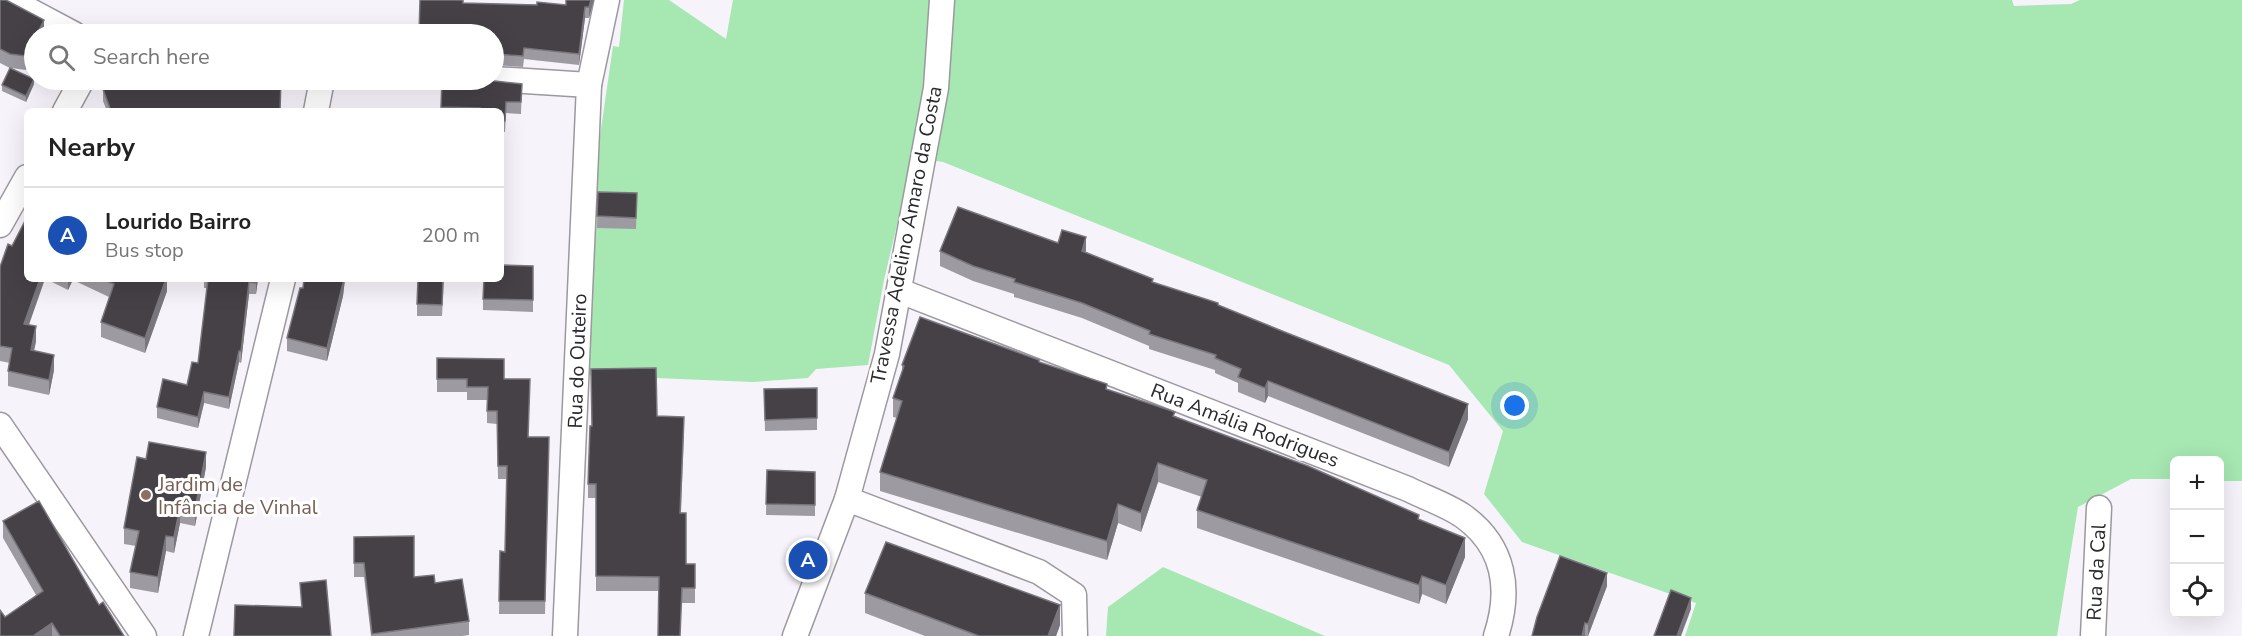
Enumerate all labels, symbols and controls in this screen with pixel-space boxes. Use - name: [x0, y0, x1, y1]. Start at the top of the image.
- search box: [24, 24, 504, 90]
- icon: search: [45, 41, 78, 74]
- text: Search here: [93, 42, 210, 72]
- street label: Travessa Adelino Amaro da Costa: [864, 84, 949, 386]
- text: Nearby: [48, 130, 135, 165]
- text: Lourido Bairro: [105, 207, 251, 237]
- text: A: [60, 222, 75, 249]
- text: 200 m: [422, 222, 480, 249]
- text: Bus stop: [105, 237, 184, 264]
- street label: Rua do Outeiro: [562, 293, 593, 429]
- street label: Rua Amália Rodrigues: [1147, 377, 1343, 474]
- your location: [1500, 391, 1529, 420]
- map controls: [2170, 456, 2224, 618]
- button: +: [2170, 456, 2224, 510]
- place label: Jardim de Infância de Vinhal: [157, 471, 318, 521]
- marker: Jardim de Infância de Vinhal: [139, 488, 153, 502]
- button: −: [2170, 510, 2224, 564]
- street label: Rua da Cal: [2080, 523, 2113, 621]
- pin: A: [788, 538, 828, 582]
- button: locate: [2170, 564, 2224, 618]

